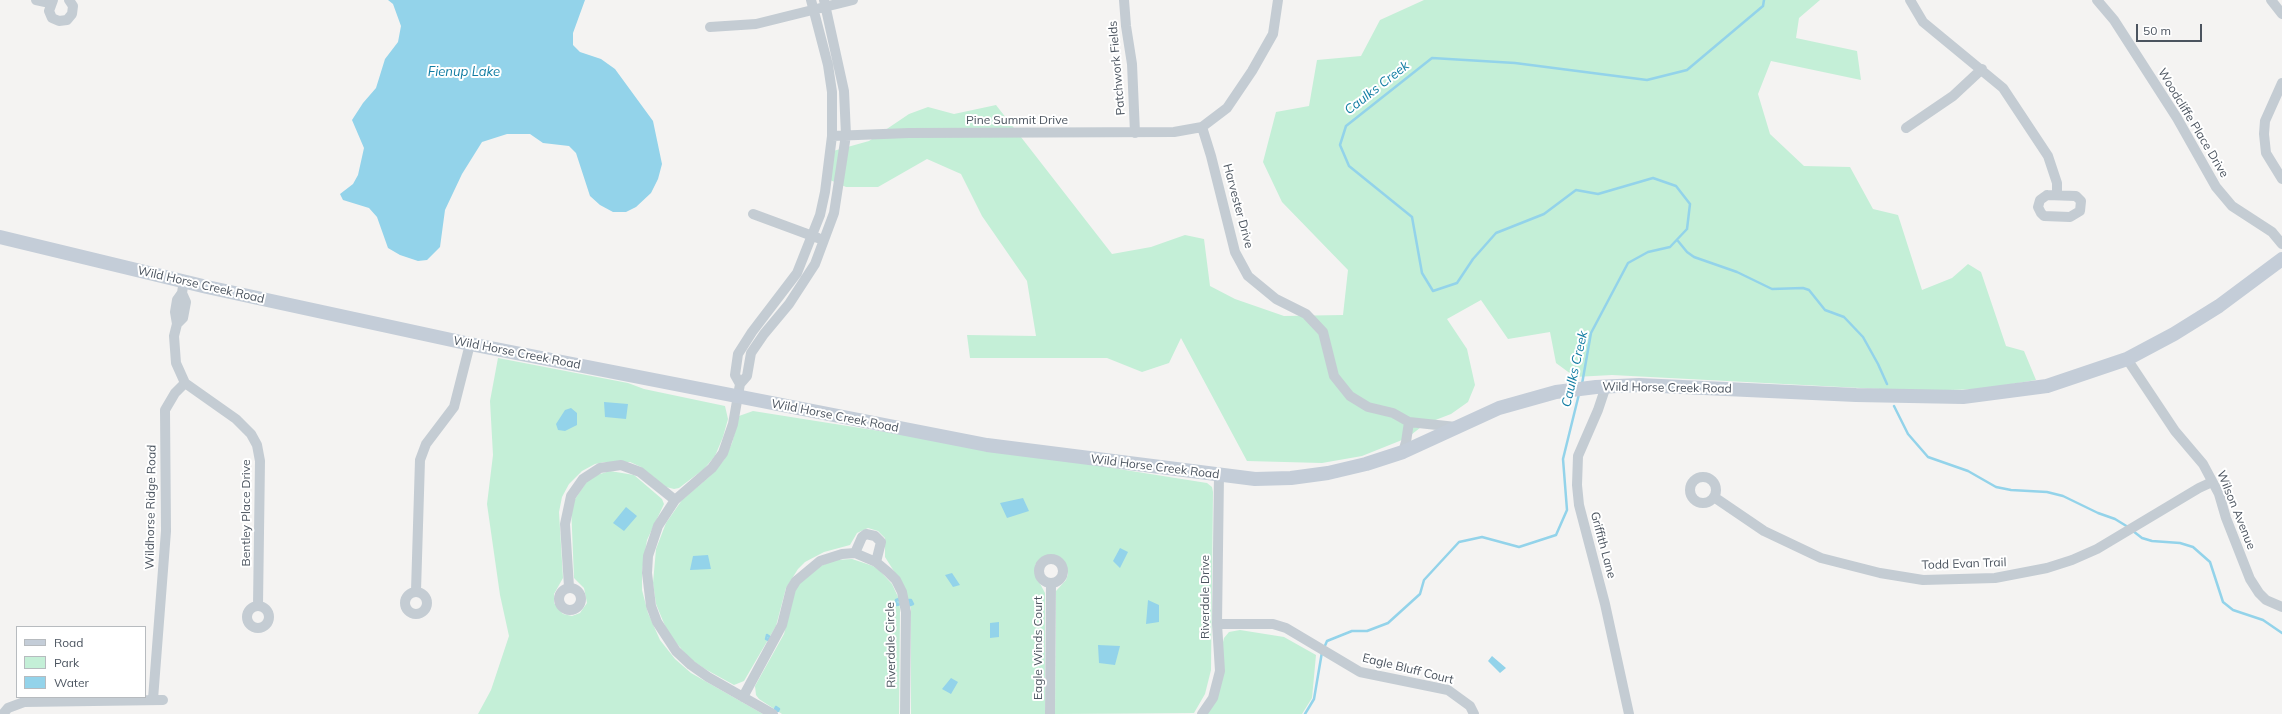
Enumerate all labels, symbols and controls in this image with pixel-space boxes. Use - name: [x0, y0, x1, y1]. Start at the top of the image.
- scale bar: [2138, 16, 2204, 42]
- street label: Patchwork Fields: [1106, 20, 1128, 116]
- text: 50 m: [2143, 23, 2171, 38]
- water label: Caulks Creek: [1342, 58, 1412, 118]
- water label: Fienup Lake: [428, 64, 500, 80]
- street label: Woodcliffe Place Drive: [2155, 66, 2231, 180]
- street label: Pine Summit Drive: [966, 113, 1068, 127]
- street label: Harvester Drive: [1220, 162, 1256, 250]
- street label: Wild Horse Creek Road: [136, 263, 266, 307]
- water label: Caulks Creek: [1559, 329, 1591, 409]
- street label: Wild Horse Creek Road: [452, 334, 582, 372]
- street label: Wild Horse Creek Road: [1602, 380, 1732, 396]
- street label: Wild Horse Creek Road: [770, 397, 900, 435]
- street label: Wildhorse Ridge Road: [143, 445, 159, 569]
- street label: Wild Horse Creek Road: [1090, 452, 1220, 482]
- street label: Bentley Place Drive: [239, 459, 253, 567]
- street label: Wilson Avenue: [2214, 468, 2258, 552]
- street label: Griffith Lane: [1587, 510, 1619, 580]
- street label: Riverdale Drive: [1198, 555, 1212, 639]
- street label: Todd Evan Trail: [1921, 555, 2007, 573]
- street label: Eagle Winds Court: [1031, 596, 1045, 700]
- street label: Riverdale Circle: [883, 602, 899, 688]
- legend: [16, 626, 146, 698]
- text: Road: [54, 635, 83, 650]
- street label: Eagle Bluff Court: [1361, 651, 1455, 687]
- text: Park: [54, 655, 79, 670]
- text: Water: [54, 675, 89, 690]

